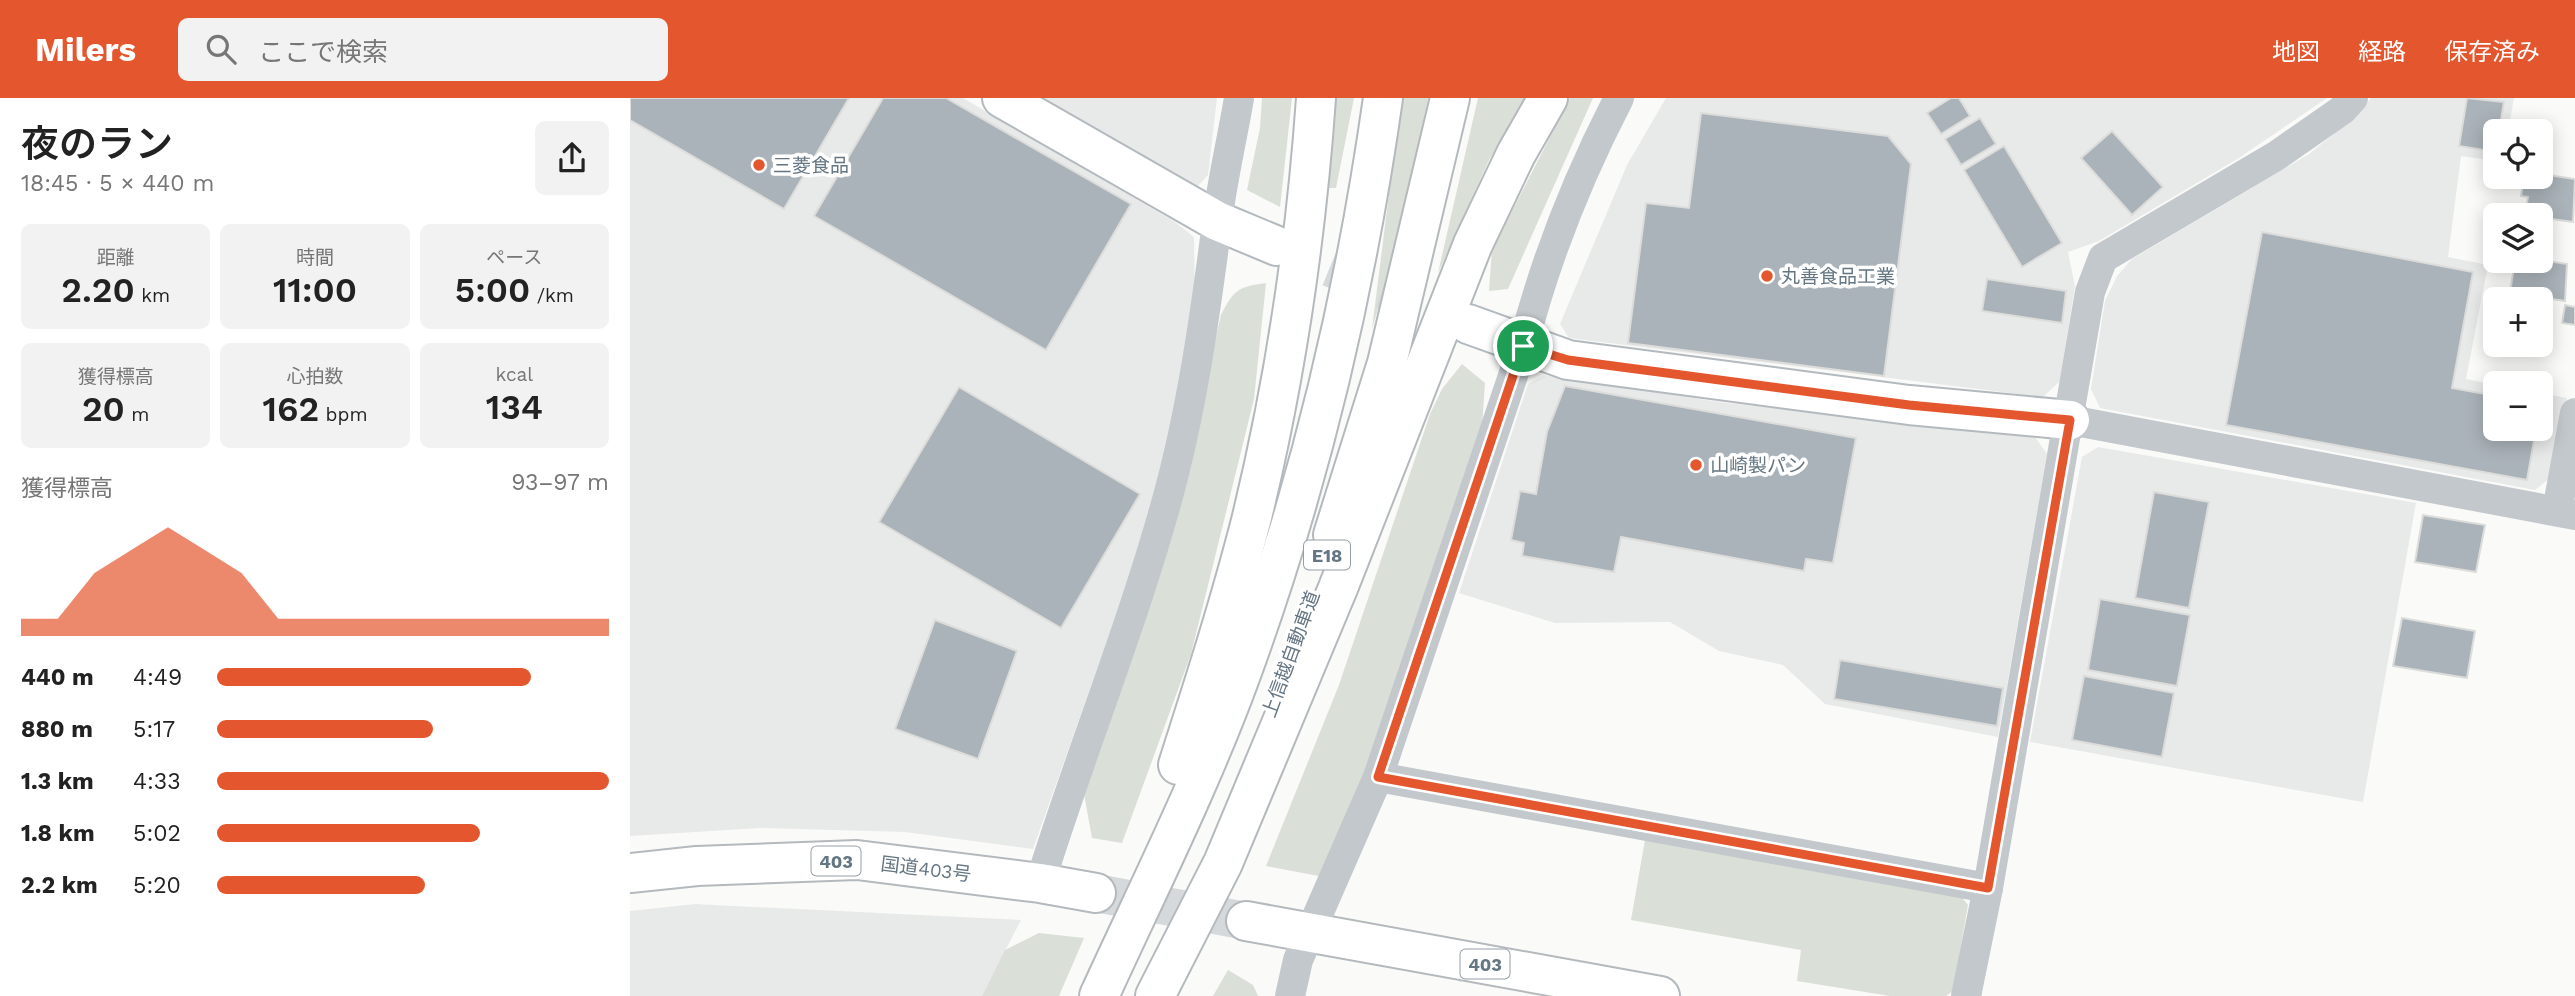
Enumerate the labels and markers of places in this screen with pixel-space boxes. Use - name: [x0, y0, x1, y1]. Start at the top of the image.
- place label: 三菱食品: [773, 154, 849, 177]
- marker: 三菱食品: [751, 157, 767, 173]
- place label: 丸善食品工業: [1781, 265, 1895, 288]
- marker: 丸善食品工業: [1759, 268, 1775, 284]
- pin: [1493, 316, 1553, 376]
- place label: 山崎製パン: [1710, 454, 1806, 477]
- marker: 山崎製パン: [1688, 457, 1704, 473]

